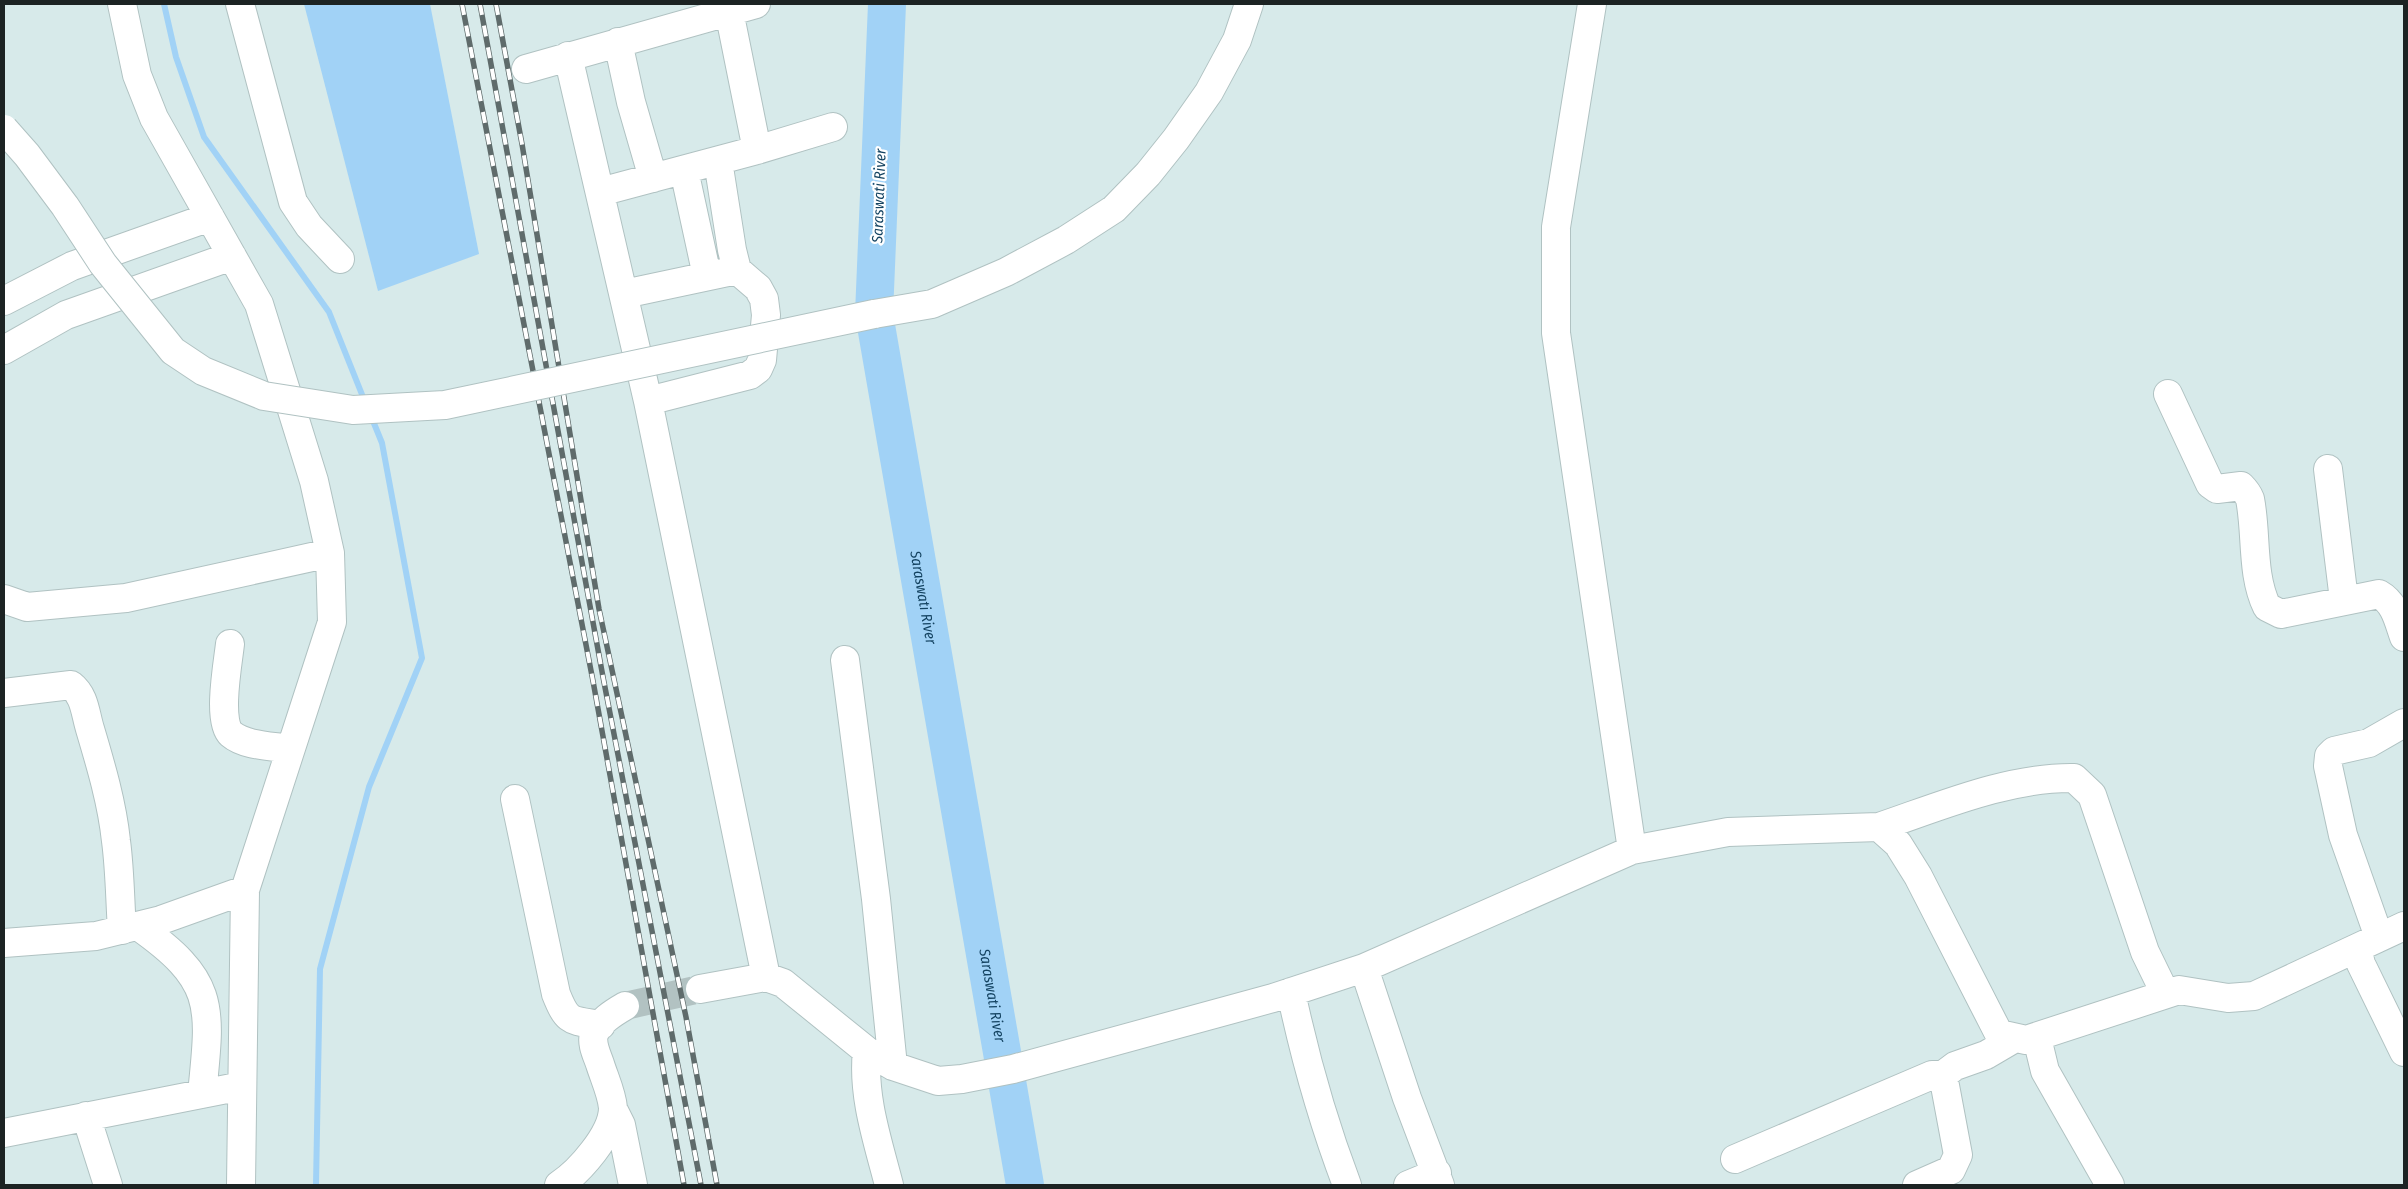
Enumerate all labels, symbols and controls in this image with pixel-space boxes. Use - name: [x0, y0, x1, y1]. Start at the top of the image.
- water label: Saraswati River: [868, 148, 890, 244]
- water label: Saraswati River: [906, 548, 940, 646]
- water label: Saraswati River: [975, 946, 1009, 1044]

